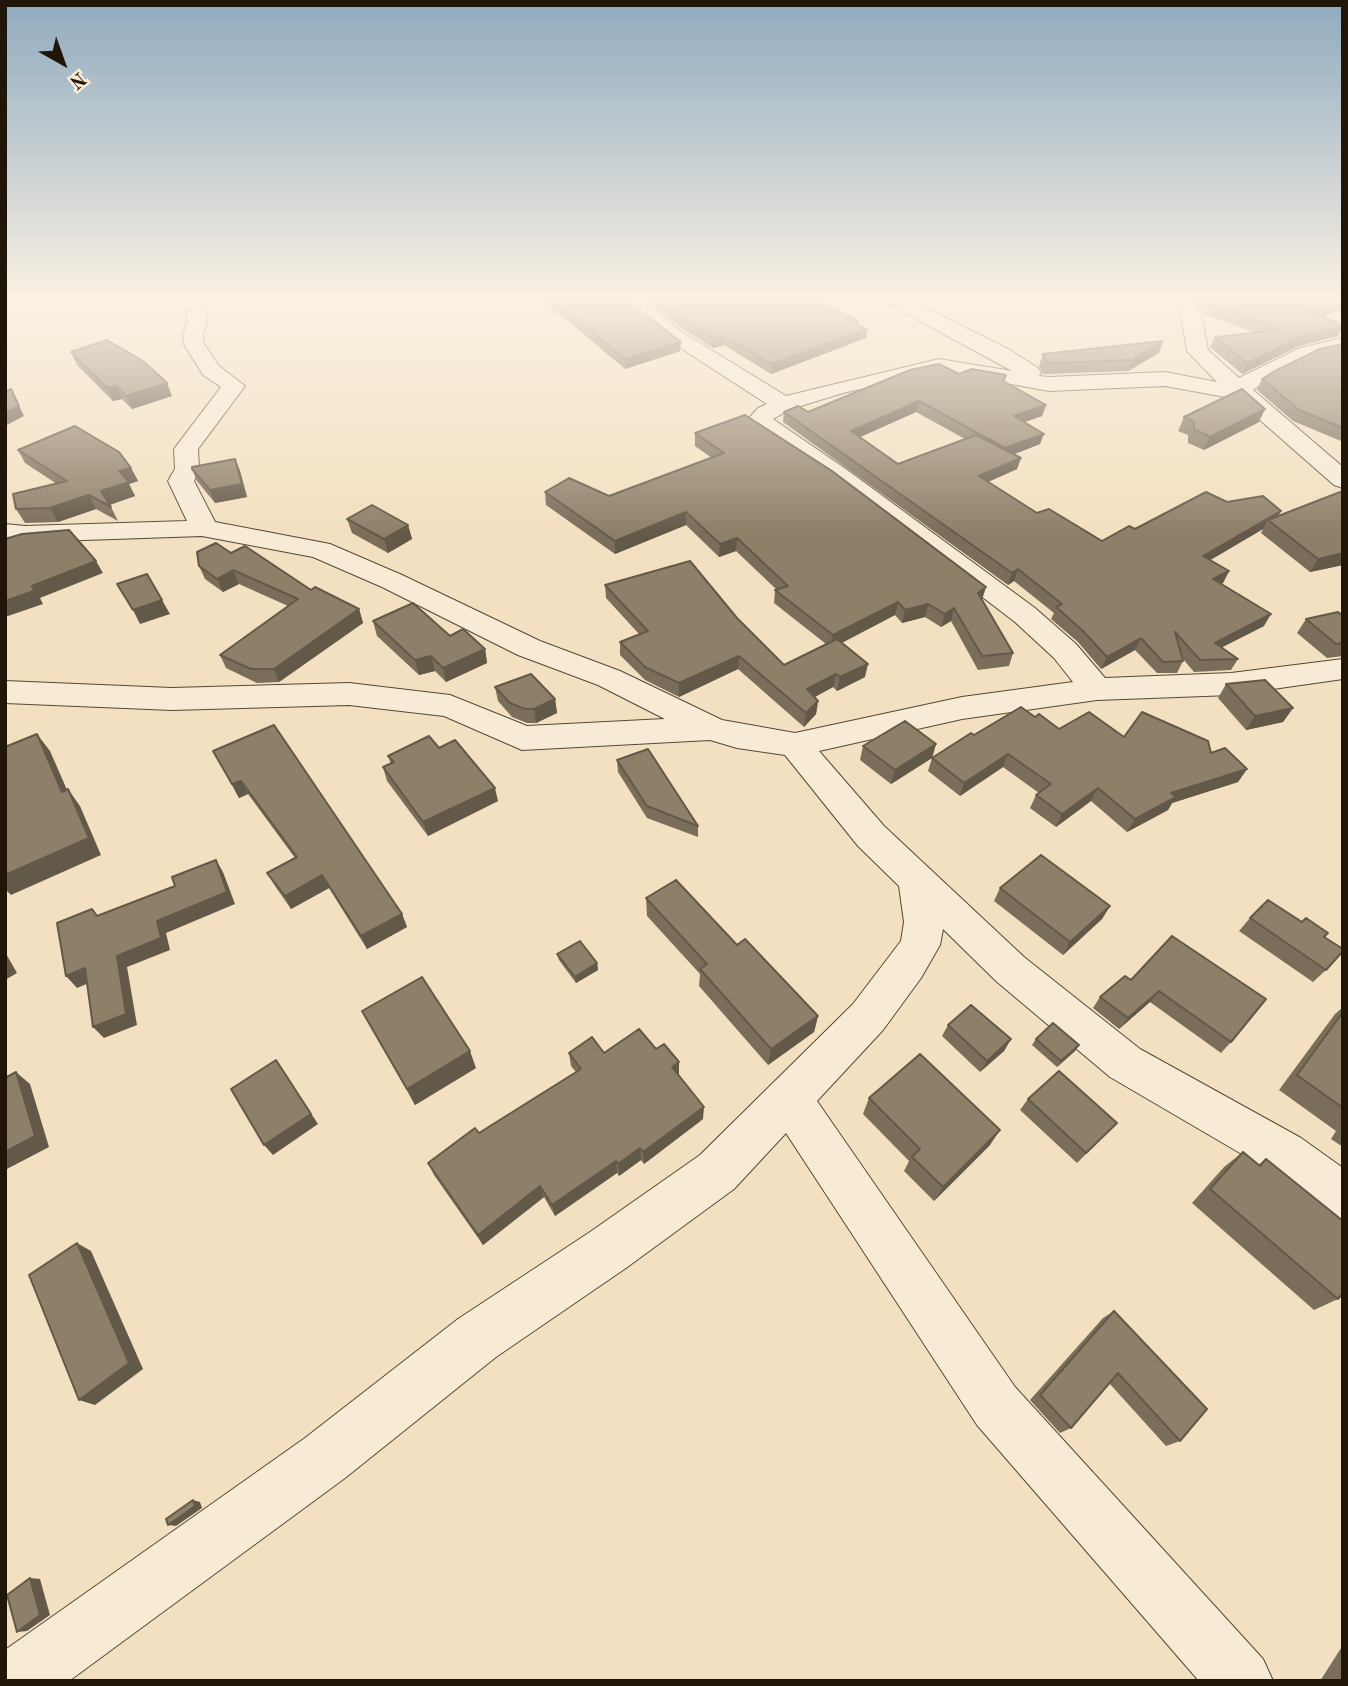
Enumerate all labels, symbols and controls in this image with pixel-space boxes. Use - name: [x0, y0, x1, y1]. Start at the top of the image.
- north arrow: [28, 28, 98, 98]
- text: N: [65, 68, 88, 91]

